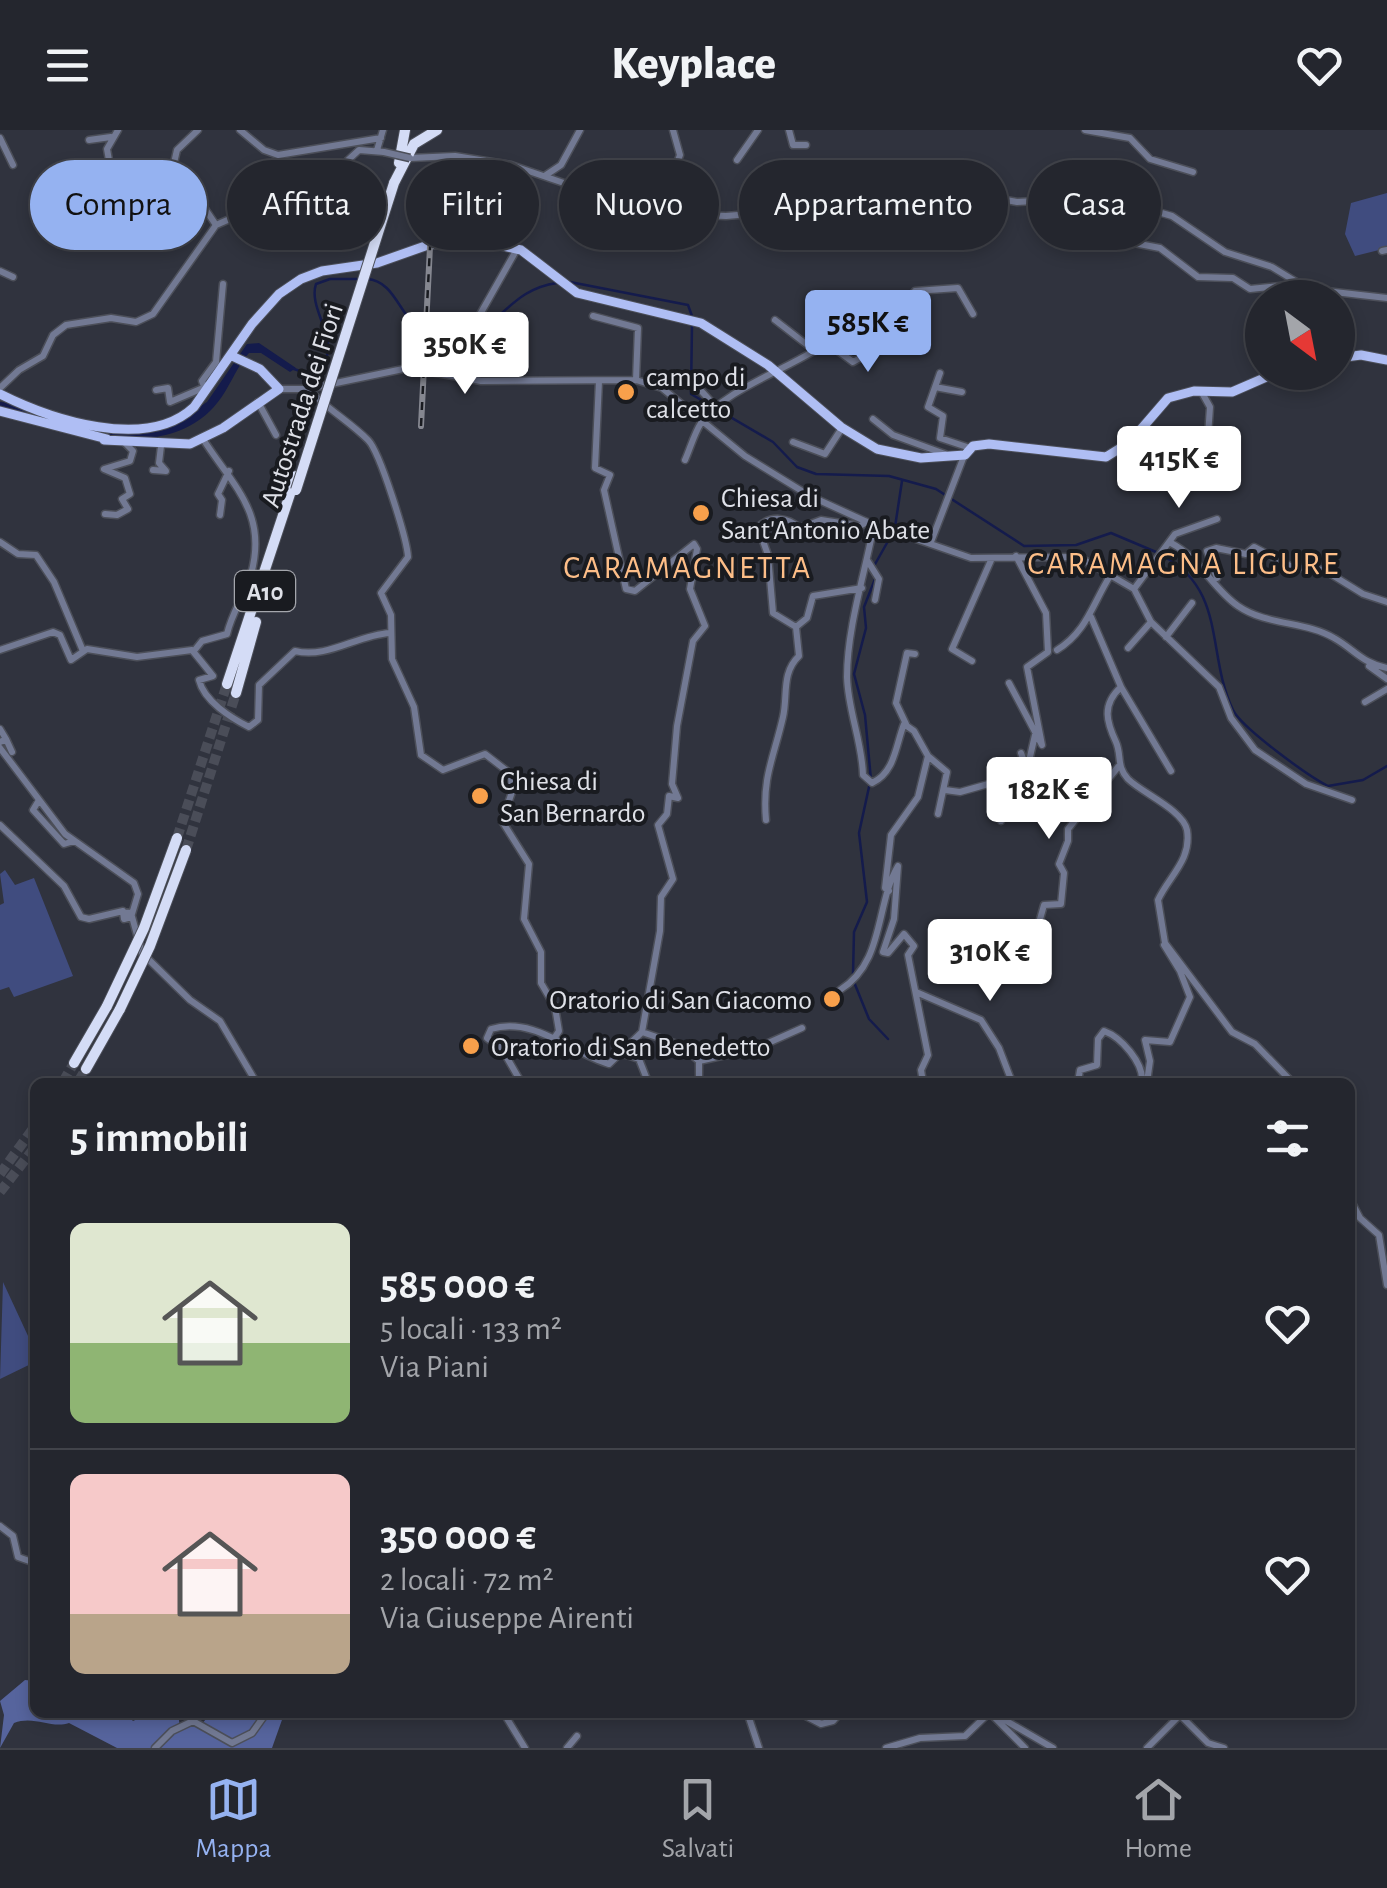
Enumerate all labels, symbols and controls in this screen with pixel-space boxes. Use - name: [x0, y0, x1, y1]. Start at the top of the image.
- icon: menu: [40, 38, 95, 93]
- icon: heart: [1292, 38, 1347, 93]
- text: Keyplace: [611, 42, 776, 87]
- chip: Compra: [30, 160, 207, 250]
- chip: Affitta: [227, 160, 386, 250]
- chip: Filtri: [406, 160, 539, 250]
- chip: Nuovo: [559, 160, 719, 250]
- chip: Appartamento: [739, 160, 1008, 250]
- chip: Casa: [1028, 160, 1161, 250]
- north arrow: [1245, 280, 1355, 390]
- map controls: [1245, 280, 1355, 390]
- pin: 585K €: [787, 290, 949, 375]
- street label: Autostrada dei Fiori: [257, 300, 349, 511]
- text: 585K €: [827, 306, 909, 338]
- pin: 350K €: [384, 312, 546, 397]
- text: 350K €: [424, 328, 506, 360]
- place label: campo di calcetto: [646, 364, 745, 424]
- marker: campo di calcetto: [615, 381, 637, 403]
- pin: 415K €: [1098, 426, 1260, 511]
- text: 415K €: [1139, 442, 1219, 474]
- place label: Chiesa di Sant'Antonio Abate: [721, 485, 930, 545]
- marker: Chiesa di Sant'Antonio Abate: [690, 502, 712, 524]
- district label: CARAMAGNA LIGURE: [1027, 548, 1341, 580]
- district label: CARAMAGNETTA: [563, 552, 813, 584]
- road number: A10: [235, 571, 295, 611]
- pin: 182K €: [968, 757, 1130, 842]
- place label: Chiesa di San Bernardo: [500, 768, 645, 828]
- text: 182K €: [1009, 773, 1089, 805]
- marker: Chiesa di San Bernardo: [469, 785, 491, 807]
- pin: 310K €: [909, 919, 1071, 1004]
- text: 310K €: [950, 935, 1030, 967]
- place label: Oratorio di San Giacomo: [549, 987, 812, 1015]
- marker: Oratorio di San Giacomo: [821, 988, 843, 1010]
- place label: Oratorio di San Benedetto: [491, 1034, 771, 1062]
- marker: Oratorio di San Benedetto: [460, 1035, 482, 1057]
- icon: filters: [1260, 1111, 1315, 1166]
- text: 5 immobili: [70, 1117, 249, 1159]
- icon: home: [150, 1263, 270, 1383]
- text: 585 000 €: [380, 1264, 535, 1306]
- icon: heart: [1260, 1296, 1315, 1351]
- text: 5 locali · 133 m²: [380, 1313, 562, 1345]
- text: Via Piani: [380, 1351, 489, 1383]
- icon: home: [150, 1514, 270, 1634]
- text: 350 000 €: [380, 1515, 536, 1557]
- icon: heart: [1260, 1547, 1315, 1602]
- text: 2 locali · 72 m²: [380, 1564, 554, 1596]
- text: Via Giuseppe Airenti: [380, 1602, 634, 1634]
- tab: Mappa: [195, 1772, 271, 1866]
- tab: Salvati: [662, 1772, 734, 1866]
- tab: Home: [1124, 1772, 1192, 1866]

